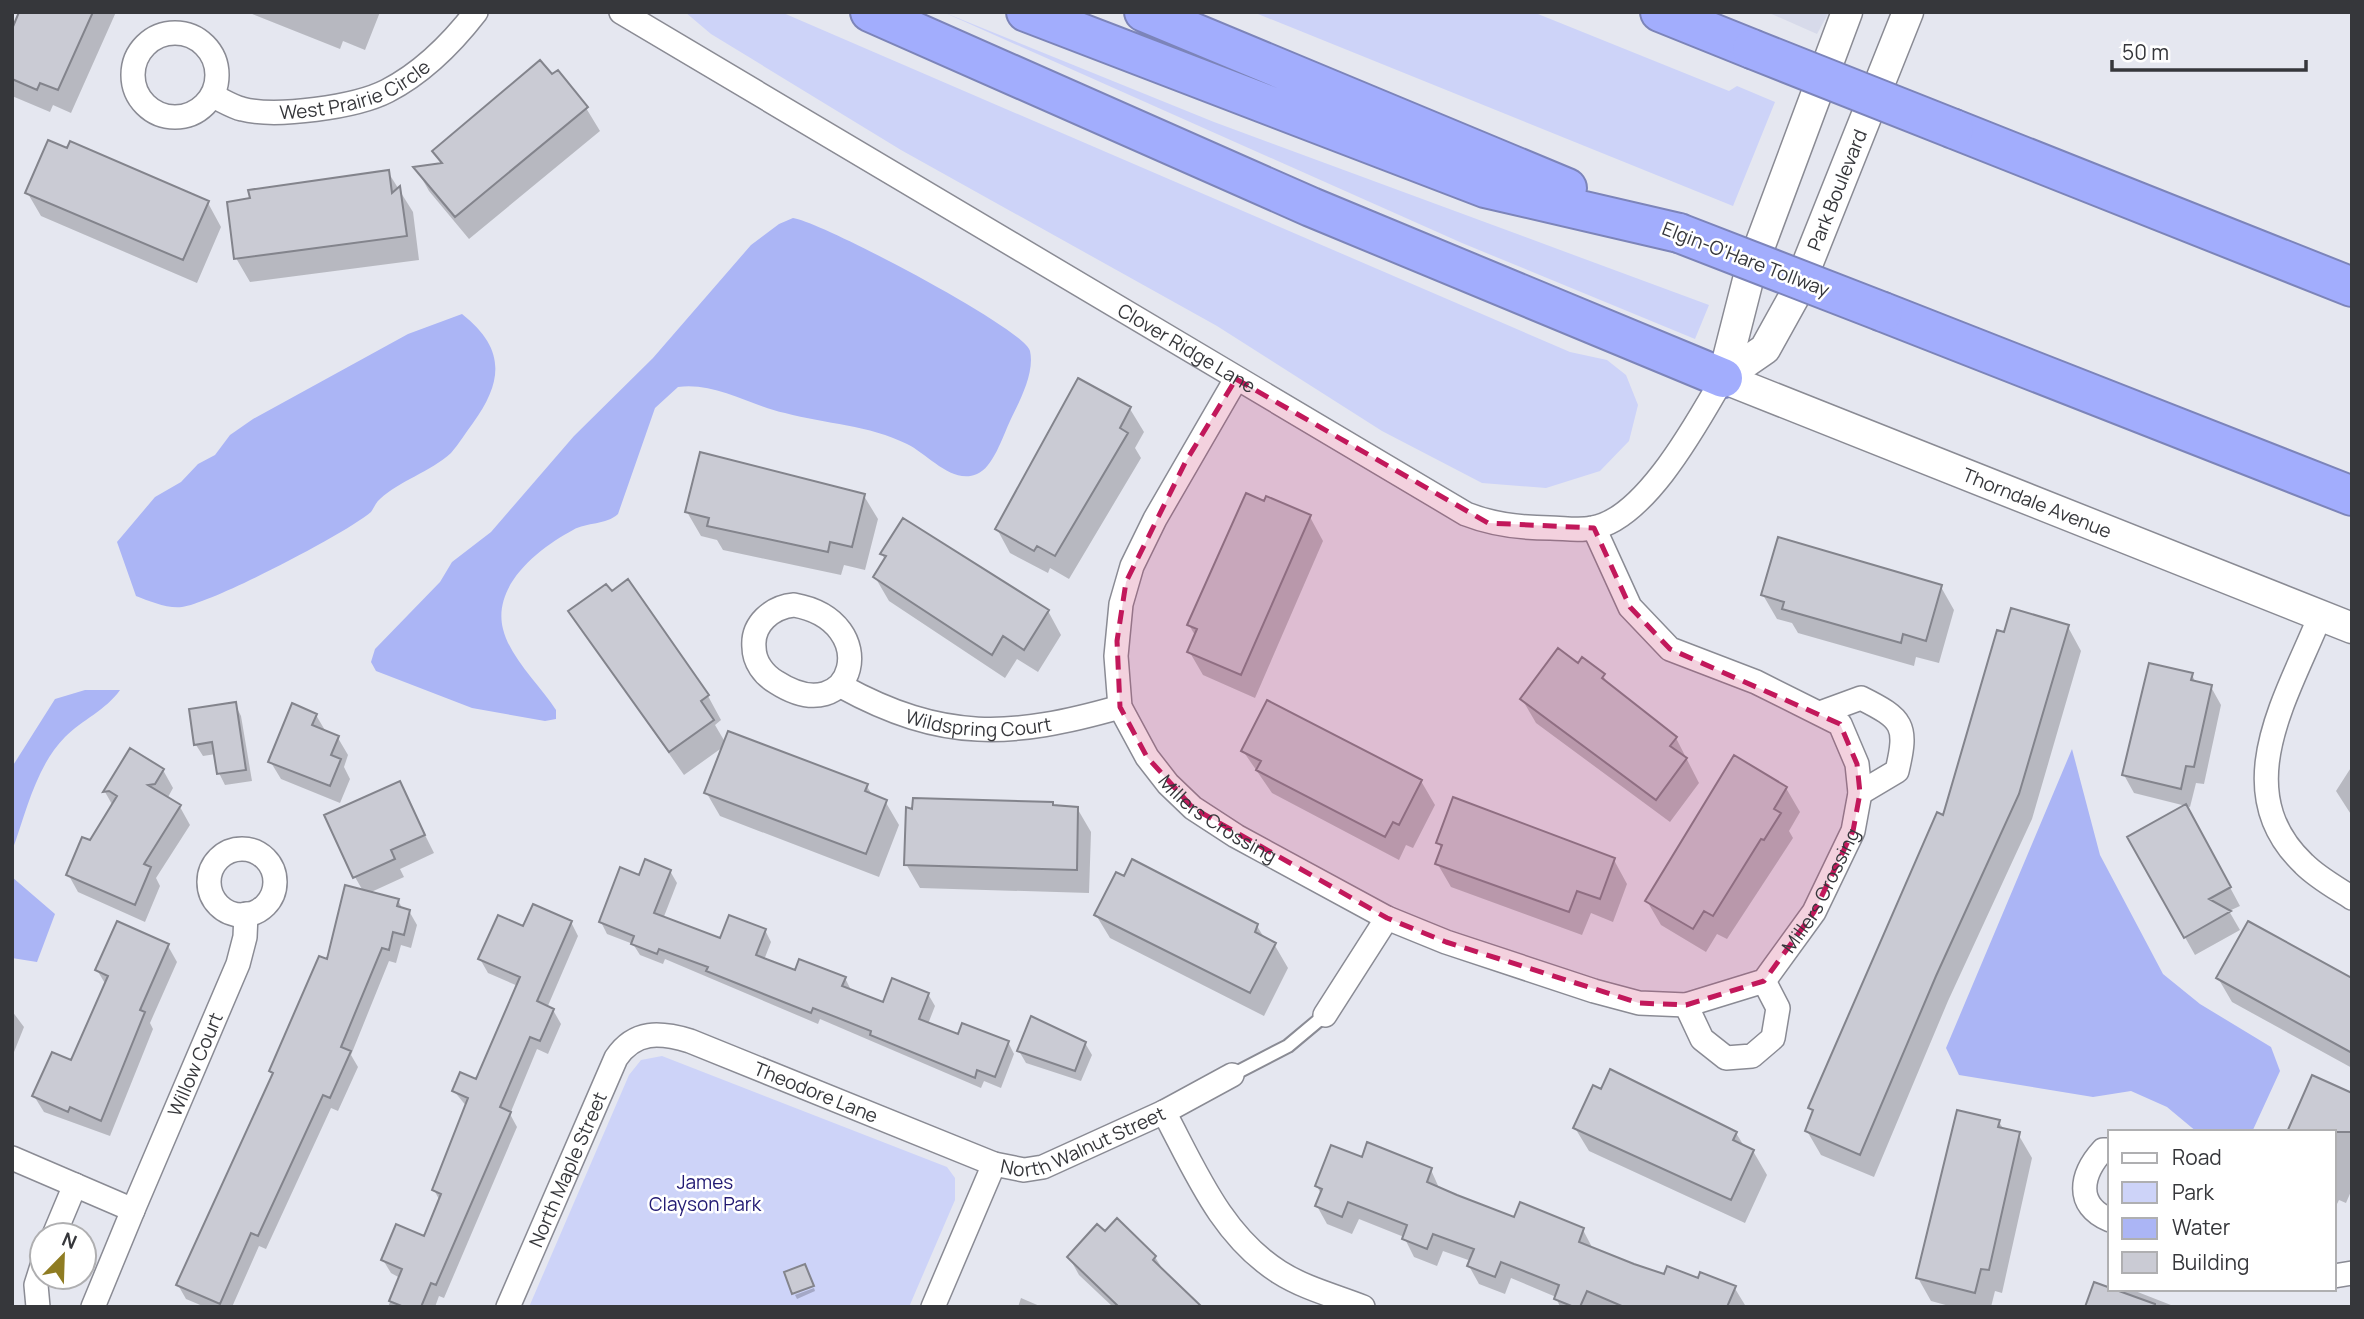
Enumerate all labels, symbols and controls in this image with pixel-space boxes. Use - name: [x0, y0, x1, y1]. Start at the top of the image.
- scale bar: [2112, 28, 2306, 72]
- text: 50 m: [2122, 38, 2169, 66]
- street label: West Prairie Circle: [279, 54, 435, 125]
- street label: Park Boulevard: [1801, 125, 1873, 254]
- street label: Elgin-O'Hare Tollway: [1659, 215, 1833, 303]
- street label: Clover Ridge Lane: [1113, 297, 1261, 399]
- street label: Thorndale Avenue: [1959, 462, 2115, 544]
- street label: Wildspring Court: [902, 703, 1053, 742]
- street label: Millers Crossing: [1152, 769, 1281, 869]
- street label: Millers Crossing: [1776, 824, 1865, 958]
- street label: Willow Court: [161, 1008, 229, 1120]
- street label: Theodore Lane: [750, 1055, 882, 1129]
- street label: North Maple Street: [523, 1088, 613, 1251]
- street label: North Walnut Street: [998, 1100, 1169, 1183]
- legend: [2108, 1130, 2336, 1291]
- text: Road: [2172, 1143, 2222, 1171]
- park label: James Clayson Park: [649, 1169, 762, 1217]
- text: Park: [2172, 1178, 2214, 1206]
- text: Water: [2172, 1213, 2231, 1241]
- north arrow: [28, 1221, 98, 1291]
- text: N: [58, 1226, 81, 1255]
- text: Building: [2172, 1248, 2249, 1276]

